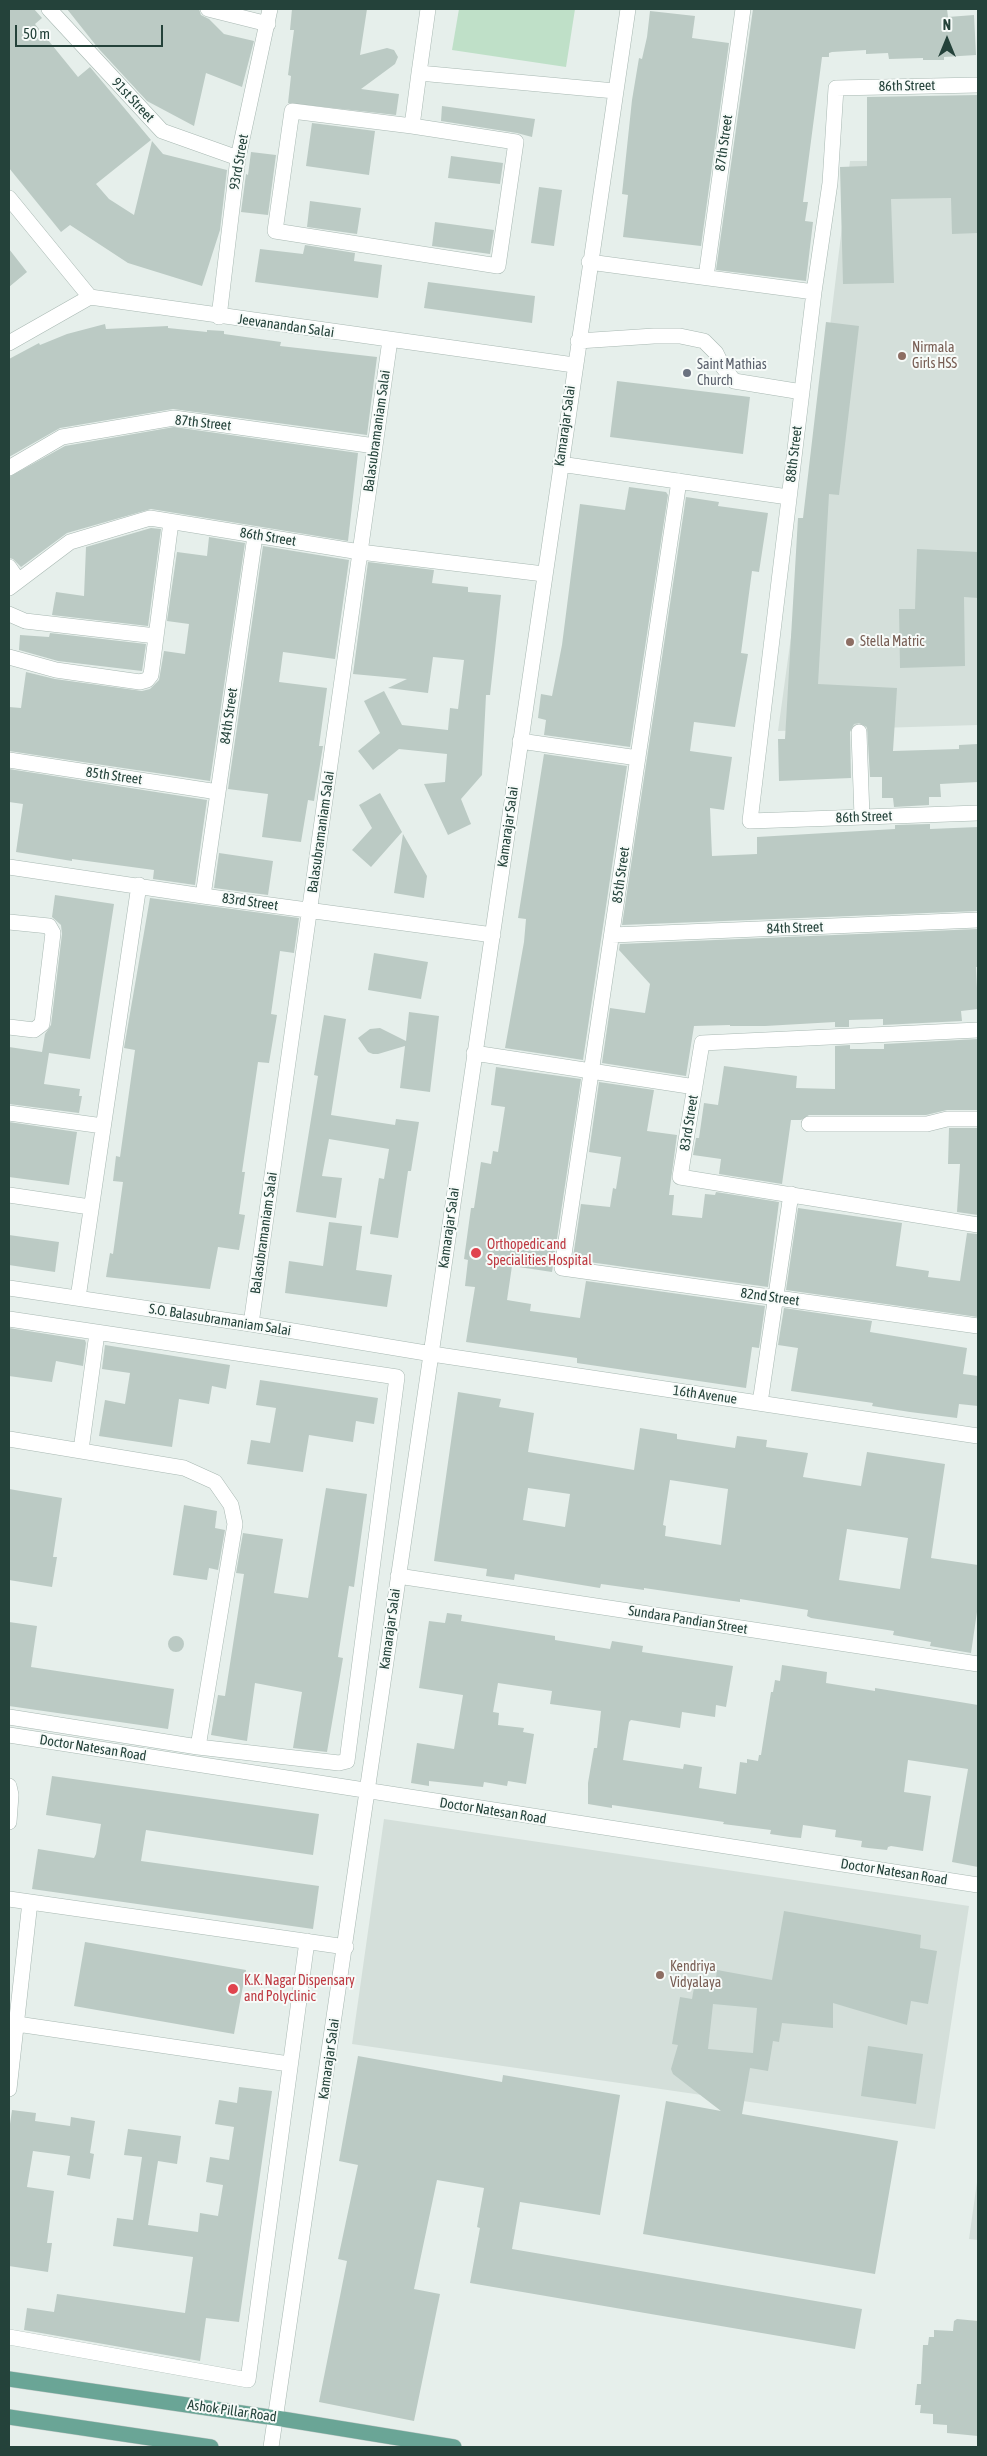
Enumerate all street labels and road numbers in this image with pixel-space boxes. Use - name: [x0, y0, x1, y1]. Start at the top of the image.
- street label: 91st Street: [108, 74, 158, 126]
- street label: 86th Street: [879, 77, 935, 95]
- street label: 87th Street: [712, 114, 736, 172]
- street label: 93rd Street: [226, 133, 252, 191]
- street label: Jeevanandan Salai: [237, 311, 335, 341]
- street label: Balasubramaniam Salai: [360, 369, 394, 493]
- street label: Kamarajar Salai: [551, 384, 579, 468]
- street label: 87th Street: [174, 412, 232, 434]
- street label: 88th Street: [782, 425, 806, 483]
- street label: 86th Street: [239, 524, 297, 550]
- street label: 84th Street: [217, 687, 241, 745]
- street label: 85th Street: [85, 764, 143, 788]
- street label: Balasubramaniam Salai: [304, 770, 338, 894]
- street label: Kamarajar Salai: [494, 785, 522, 869]
- street label: 86th Street: [835, 808, 893, 826]
- street label: 85th Street: [609, 846, 633, 904]
- street label: 83rd Street: [221, 890, 279, 914]
- street label: 84th Street: [766, 919, 824, 937]
- street label: 83rd Street: [676, 1094, 702, 1152]
- street label: Balasubramaniam Salai: [247, 1171, 281, 1295]
- street label: Kamarajar Salai: [435, 1186, 463, 1270]
- street label: 82nd Street: [740, 1285, 800, 1309]
- street label: S.O. Balasubramaniam Salai: [148, 1300, 292, 1340]
- street label: 16th Avenue: [672, 1382, 738, 1408]
- street label: Kamarajar Salai: [376, 1587, 404, 1671]
- street label: Sundara Pandian Street: [627, 1602, 749, 1638]
- street label: Doctor Natesan Road: [38, 1731, 148, 1765]
- street label: Doctor Natesan Road: [438, 1794, 548, 1828]
- street label: Doctor Natesan Road: [839, 1855, 949, 1889]
- street label: Kamarajar Salai: [315, 2017, 343, 2101]
- street label: Ashok Pillar Road: [186, 2396, 278, 2426]

